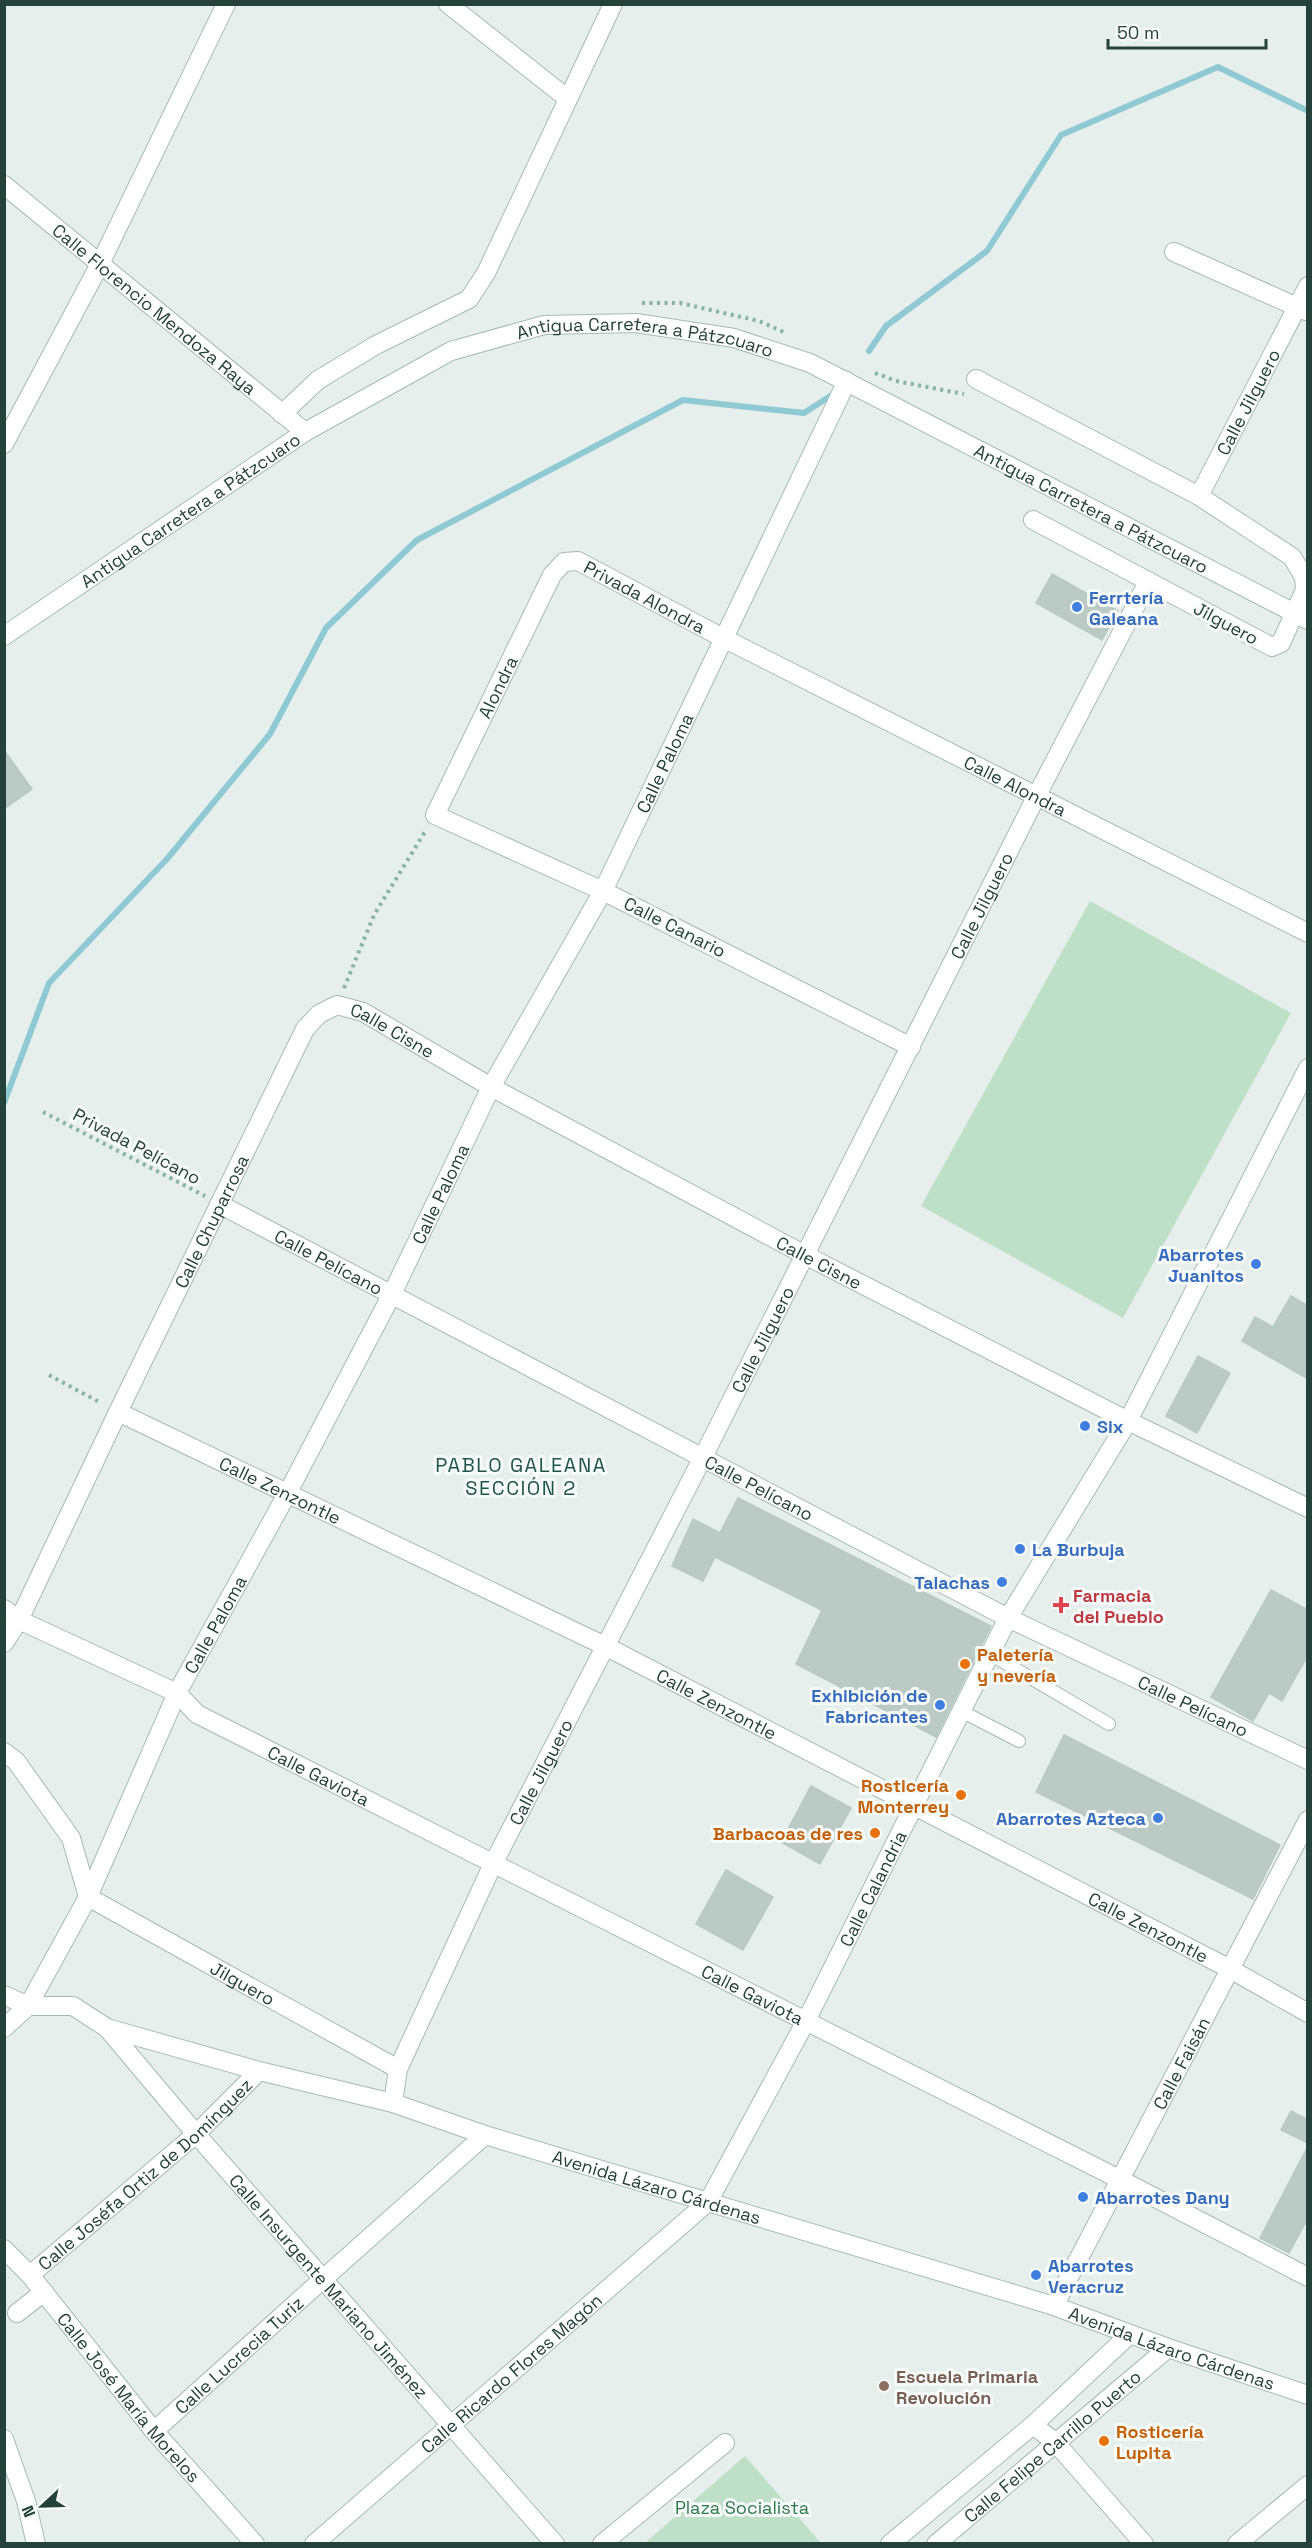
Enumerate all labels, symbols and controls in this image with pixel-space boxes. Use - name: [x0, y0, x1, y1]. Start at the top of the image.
- scale bar: [1108, 12, 1266, 50]
- text: 50 m: [1117, 21, 1159, 44]
- street label: Calle Florencio Mendoza Raya: [48, 218, 262, 399]
- street label: Antigua Carretera a Pátzcuaro: [514, 311, 776, 362]
- street label: Calle Jilguero: [1211, 345, 1285, 459]
- street label: Antigua Carretera a Pátzcuaro: [76, 427, 305, 592]
- street label: Antigua Carretera a Pátzcuaro: [970, 438, 1212, 578]
- street label: Privada Alondra: [580, 555, 710, 638]
- place label: Ferrtería Galeana: [1089, 586, 1164, 630]
- street label: Jilguero: [1190, 596, 1262, 650]
- marker: Ferrtería Galeana: [1070, 600, 1084, 614]
- street label: Alondra: [473, 652, 522, 722]
- street label: Calle Paloma: [631, 709, 698, 817]
- street label: Calle Alondra: [960, 750, 1071, 821]
- street label: Calle Jilguero: [945, 848, 1018, 963]
- street label: Calle Canario: [620, 891, 730, 963]
- street label: Calle Cisne: [348, 998, 439, 1063]
- street label: Privada Pelícano: [69, 1103, 205, 1189]
- street label: Calle Paloma: [406, 1140, 474, 1248]
- street label: Calle Chuparrosa: [169, 1151, 253, 1292]
- street label: Calle Pelícano: [271, 1224, 387, 1300]
- street label: Calle Cisne: [773, 1230, 866, 1294]
- place label: Abarrotes Juanitos: [1158, 1243, 1244, 1287]
- marker: Abarrotes Juanitos: [1249, 1257, 1263, 1271]
- street label: Calle Jilguero: [726, 1282, 799, 1397]
- place label: Six: [1097, 1415, 1124, 1438]
- marker: Six: [1078, 1419, 1092, 1433]
- street label: Calle Pelícano: [701, 1450, 817, 1525]
- street label: Calle Zenzontle: [216, 1451, 345, 1529]
- district label: PABLO GALEANA SECCIÓN 2: [435, 1452, 607, 1501]
- place label: La Burbuja: [1032, 1538, 1125, 1561]
- marker: La Burbuja: [1013, 1542, 1027, 1556]
- street label: Calle Paloma: [179, 1571, 251, 1677]
- place label: Talachas: [914, 1571, 990, 1594]
- marker: Talachas: [995, 1575, 1009, 1589]
- place label: Farmacia del Pueblo: [1073, 1584, 1164, 1628]
- marker: Farmacia del Pueblo: [1054, 1598, 1068, 1612]
- place label: Paletería y nevería: [977, 1643, 1057, 1687]
- marker: Paletería y nevería: [958, 1657, 972, 1671]
- street label: Calle Zenzontle: [653, 1663, 781, 1744]
- street label: Calle Pelícano: [1134, 1670, 1252, 1742]
- place label: Exhibición de Fabricantes: [811, 1684, 928, 1728]
- marker: Exhibición de Fabricantes: [933, 1698, 947, 1712]
- street label: Calle Jilguero: [504, 1715, 577, 1829]
- street label: Calle Gaviota: [264, 1740, 374, 1811]
- place label: Rosticería Monterrey: [858, 1774, 950, 1818]
- marker: Rosticería Monterrey: [954, 1788, 968, 1802]
- place label: Abarrotes Azteca: [996, 1807, 1147, 1830]
- marker: Abarrotes Azteca: [1151, 1811, 1165, 1825]
- place label: Barbacoas de res: [713, 1822, 863, 1845]
- street label: Calle Calandria: [834, 1826, 911, 1950]
- marker: Barbacoas de res: [868, 1826, 882, 1840]
- street label: Calle Zenzontle: [1084, 1886, 1212, 1967]
- street label: Jilguero: [206, 1956, 279, 2010]
- street label: Calle Gaviota: [698, 1959, 808, 2030]
- street label: Calle Faisán: [1147, 2013, 1215, 2113]
- street label: Calle Joséfa Ortiz de Domínguez: [33, 2073, 257, 2275]
- street label: Avenida Lázaro Cárdenas: [550, 2144, 764, 2229]
- street label: Calle Insurgente Mariano Jiménez: [225, 2169, 434, 2403]
- place label: Abarrotes Dany: [1095, 2186, 1230, 2209]
- marker: Abarrotes Dany: [1076, 2190, 1090, 2204]
- place label: Abarrotes Veracruz: [1048, 2254, 1134, 2298]
- marker: Abarrotes Veracruz: [1029, 2268, 1043, 2282]
- street label: Calle Ricardo Flores Magón: [416, 2288, 607, 2458]
- street label: Calle Lucrecia Turiz: [170, 2291, 308, 2419]
- street label: Avenida Lázaro Cárdenas: [1066, 2301, 1278, 2395]
- street label: Calle José María Morelos: [52, 2307, 206, 2487]
- place label: Escuela Primaria Revolución: [896, 2365, 1039, 2409]
- street label: Calle Felipe Carrillo Puerto: [959, 2365, 1145, 2527]
- marker: Escuela Primaria Revolución: [877, 2379, 891, 2393]
- place label: Rosticería Lupita: [1116, 2420, 1204, 2464]
- marker: Rosticería Lupita: [1097, 2434, 1111, 2448]
- north arrow: [12, 2476, 72, 2536]
- park label: Plaza Socialista: [675, 2496, 809, 2519]
- text: N: [17, 2503, 40, 2520]

